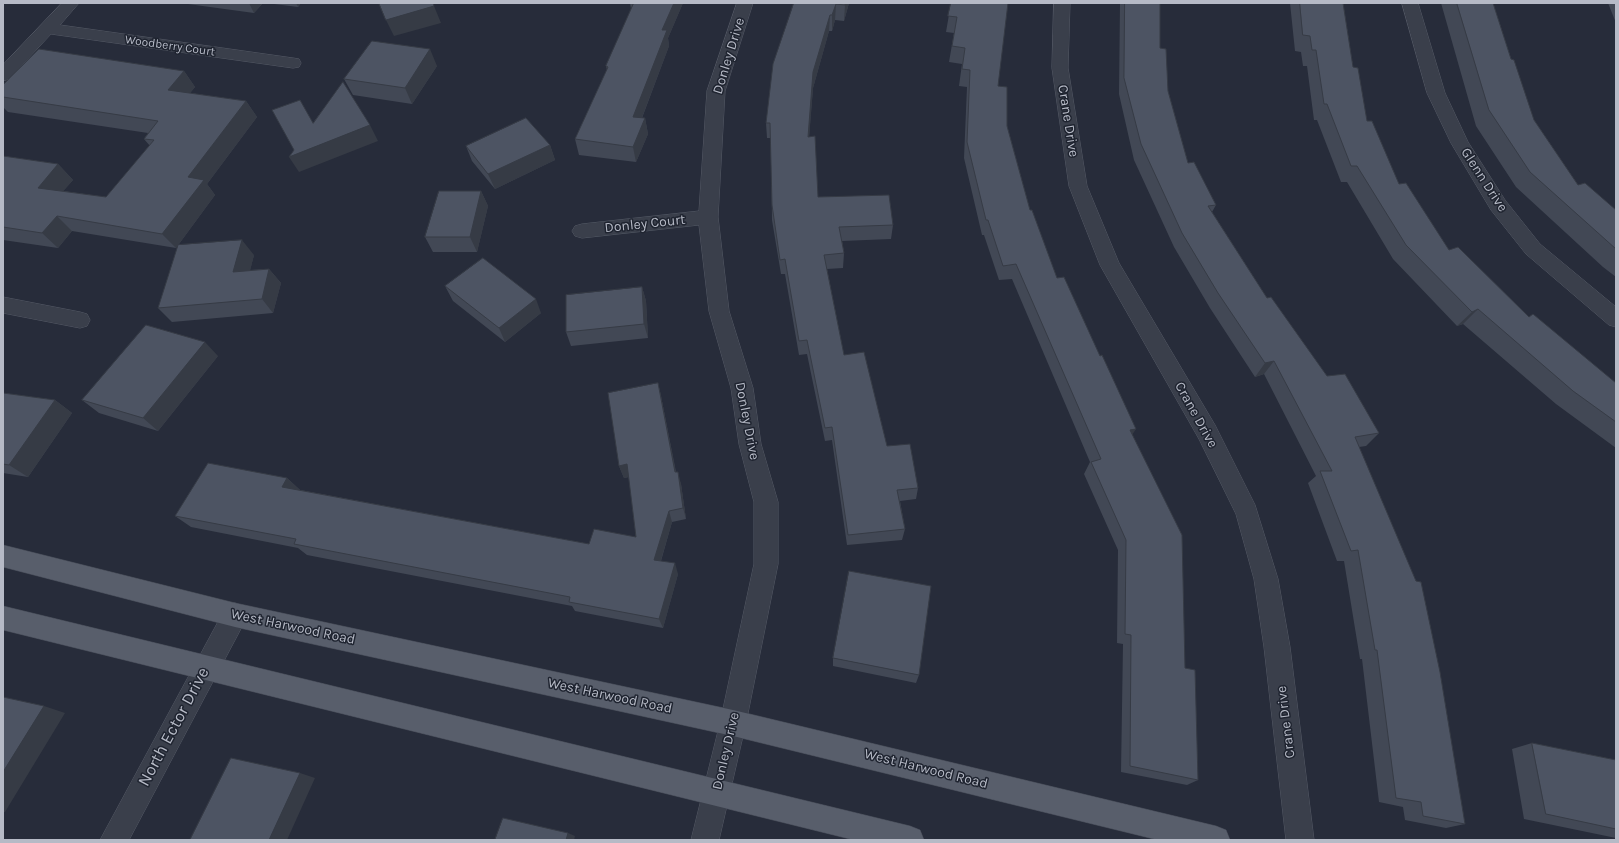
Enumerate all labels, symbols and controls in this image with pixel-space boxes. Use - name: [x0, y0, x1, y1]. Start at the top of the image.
- street label: Donley Drive: [709, 16, 749, 96]
- street label: Woodberry Court: [124, 33, 216, 59]
- street label: Crane Drive: [1054, 84, 1082, 158]
- street label: Glenn Drive: [1457, 145, 1511, 215]
- street label: Donley Court: [604, 211, 686, 237]
- street label: Crane Drive: [1171, 379, 1221, 451]
- street label: Donley Drive: [731, 381, 763, 461]
- street label: West Harwood Road: [229, 606, 357, 648]
- street label: North Ector Drive: [134, 664, 214, 790]
- street label: West Harwood Road: [546, 675, 674, 717]
- street label: Crane Drive: [1273, 685, 1299, 759]
- street label: Donley Drive: [709, 711, 743, 791]
- street label: West Harwood Road: [863, 746, 989, 792]

